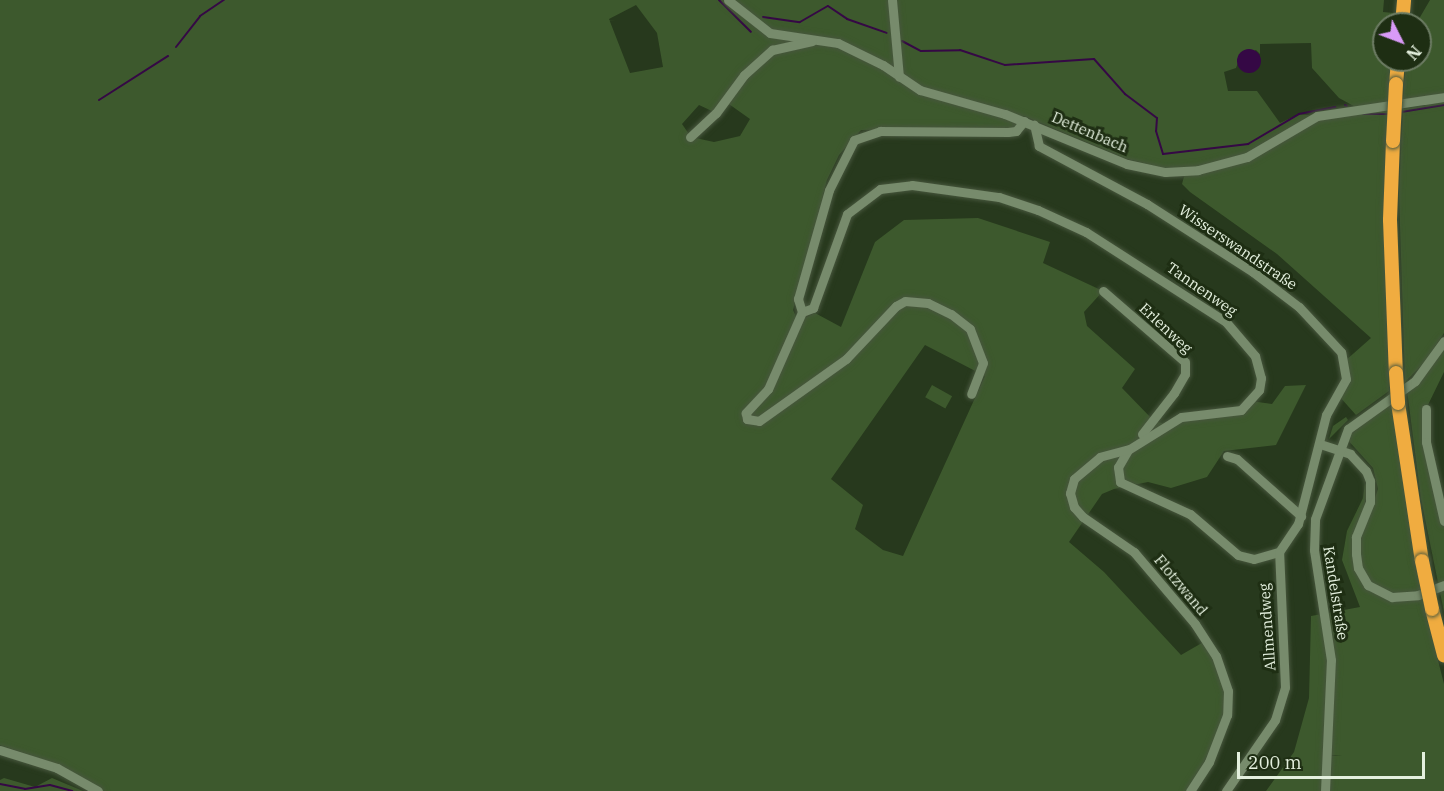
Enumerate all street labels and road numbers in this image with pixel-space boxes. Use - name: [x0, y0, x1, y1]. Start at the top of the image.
- street label: Dettenbach: [1049, 108, 1131, 156]
- street label: Wisserswandstraße: [1175, 201, 1301, 293]
- street label: Tannenweg: [1163, 258, 1241, 320]
- street label: Erlenweg: [1136, 299, 1196, 357]
- street label: Kandelstraße: [1320, 545, 1352, 641]
- street label: Flotzwand: [1150, 551, 1212, 619]
- street label: Allmendweg: [1255, 583, 1279, 671]

